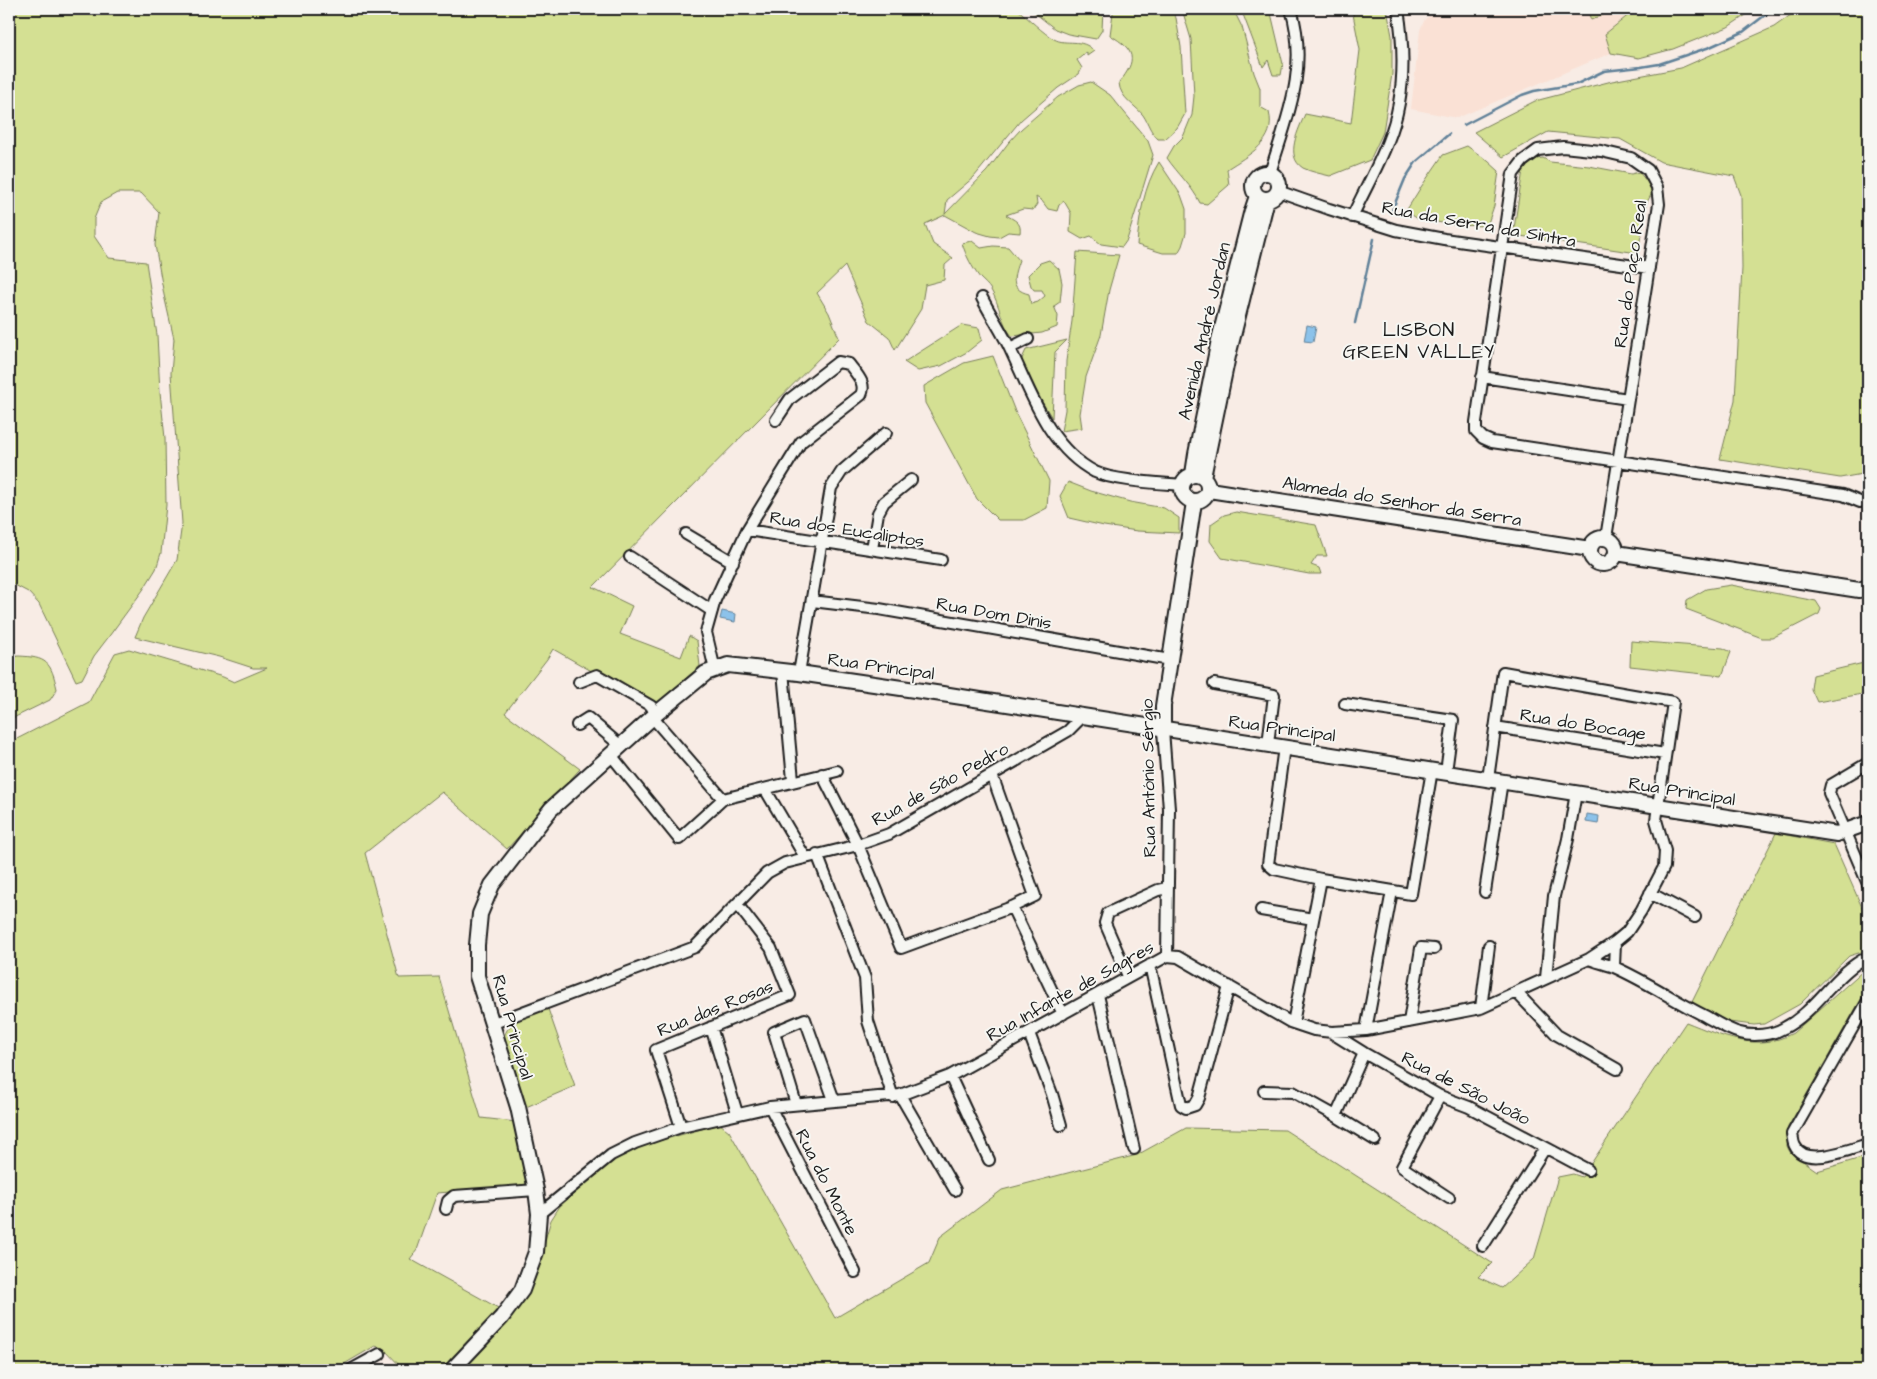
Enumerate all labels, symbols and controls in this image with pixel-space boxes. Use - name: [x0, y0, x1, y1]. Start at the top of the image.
- street label: Rua da Serra da Sintra: [1380, 195, 1578, 254]
- street label: Rua do Paço Real: [1608, 198, 1653, 349]
- street label: Avenida André Jordan: [1172, 240, 1237, 422]
- district label: LISBON GREEN VALLEY: [1343, 317, 1495, 366]
- street label: Alameda do Senhor da Serra: [1281, 470, 1523, 533]
- street label: Rua dos Eucaliptos: [768, 505, 926, 554]
- street label: Rua Dom Dinis: [934, 591, 1053, 636]
- street label: Rua Principal: [826, 647, 936, 686]
- street label: Rua António Sérgio: [1135, 698, 1163, 858]
- street label: Rua do Bocage: [1518, 702, 1648, 748]
- street label: Rua Principal: [1227, 709, 1337, 748]
- street label: Rua de São Pedro: [867, 736, 1013, 832]
- street label: Rua Principal: [1627, 771, 1737, 812]
- street label: Rua Infante de Sagres: [982, 935, 1159, 1049]
- street label: Rua Principal: [486, 972, 539, 1082]
- street label: Rua das Rosas: [653, 974, 777, 1043]
- street label: Rua de São João: [1397, 1045, 1534, 1132]
- street label: Rua do Monte: [789, 1125, 864, 1240]

